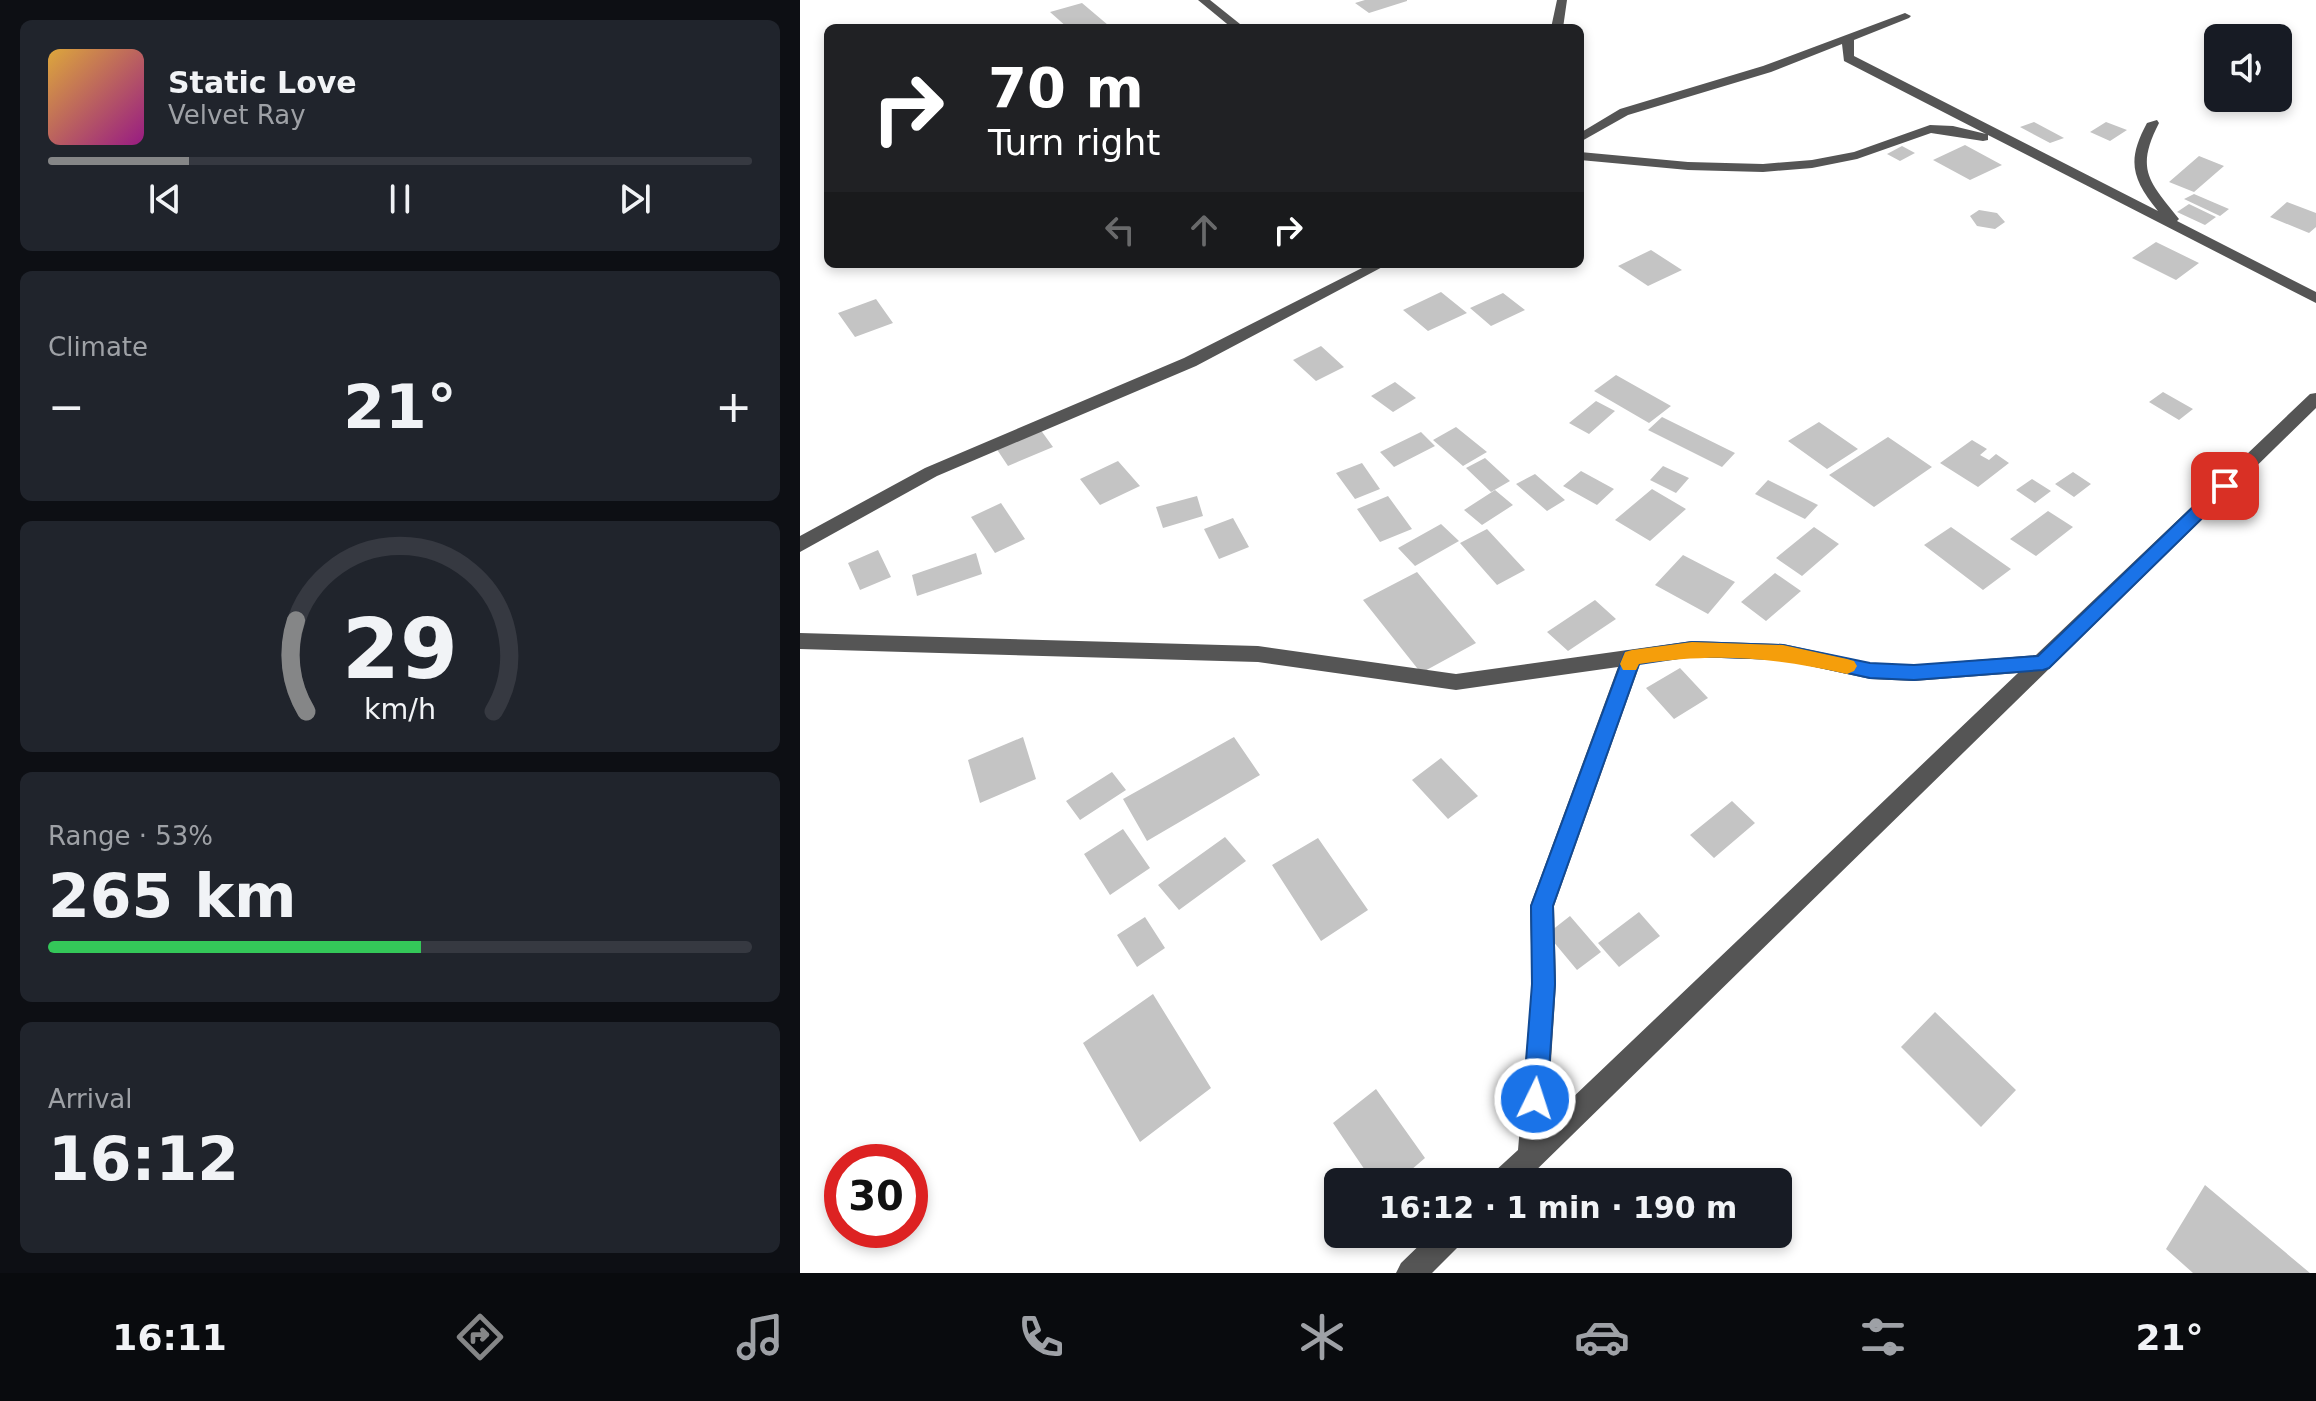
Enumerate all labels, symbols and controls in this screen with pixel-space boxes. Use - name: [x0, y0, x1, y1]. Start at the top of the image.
- map controls: [2204, 24, 2292, 112]
- button: sound: [2204, 24, 2292, 112]
- text: 70 m: [988, 55, 1144, 120]
- icon: right: [856, 56, 960, 160]
- text: Static Love: [168, 65, 357, 100]
- text: Velvet Ray: [168, 100, 306, 130]
- text: Turn right: [988, 122, 1160, 163]
- icon: previous: [143, 177, 187, 221]
- icon: pause: [378, 177, 422, 221]
- icon: next: [613, 177, 657, 221]
- icon: left: [1098, 208, 1142, 252]
- icon: ahead: [1182, 208, 1226, 252]
- icon: right: [1266, 208, 1310, 252]
- text: Climate: [48, 332, 148, 362]
- text: 21°: [343, 372, 457, 442]
- text: −: [48, 381, 85, 432]
- text: +: [715, 381, 752, 432]
- pin: [2191, 452, 2259, 520]
- icon: arrive: [2203, 464, 2247, 508]
- text: 29: [342, 601, 458, 698]
- text: km/h: [364, 693, 436, 727]
- text: Range · 53%: [48, 821, 213, 851]
- text: 265 km: [48, 861, 297, 931]
- position arrow: [1493, 1057, 1577, 1141]
- text: Arrival: [48, 1084, 132, 1114]
- text: 16:12: [48, 1124, 239, 1194]
- speed limit sign: 30: [824, 1144, 928, 1248]
- text: 16:12 · 1 min · 190 m: [1379, 1190, 1737, 1225]
- icon: directions: [452, 1309, 508, 1365]
- icon: music: [732, 1309, 788, 1365]
- icon: phone: [1013, 1309, 1069, 1365]
- icon: climate: [1294, 1309, 1350, 1365]
- icon: car: [1574, 1309, 1630, 1365]
- icon: filters: [1855, 1309, 1911, 1365]
- text: 16:11: [112, 1317, 227, 1358]
- text: 21°: [2136, 1317, 2204, 1358]

